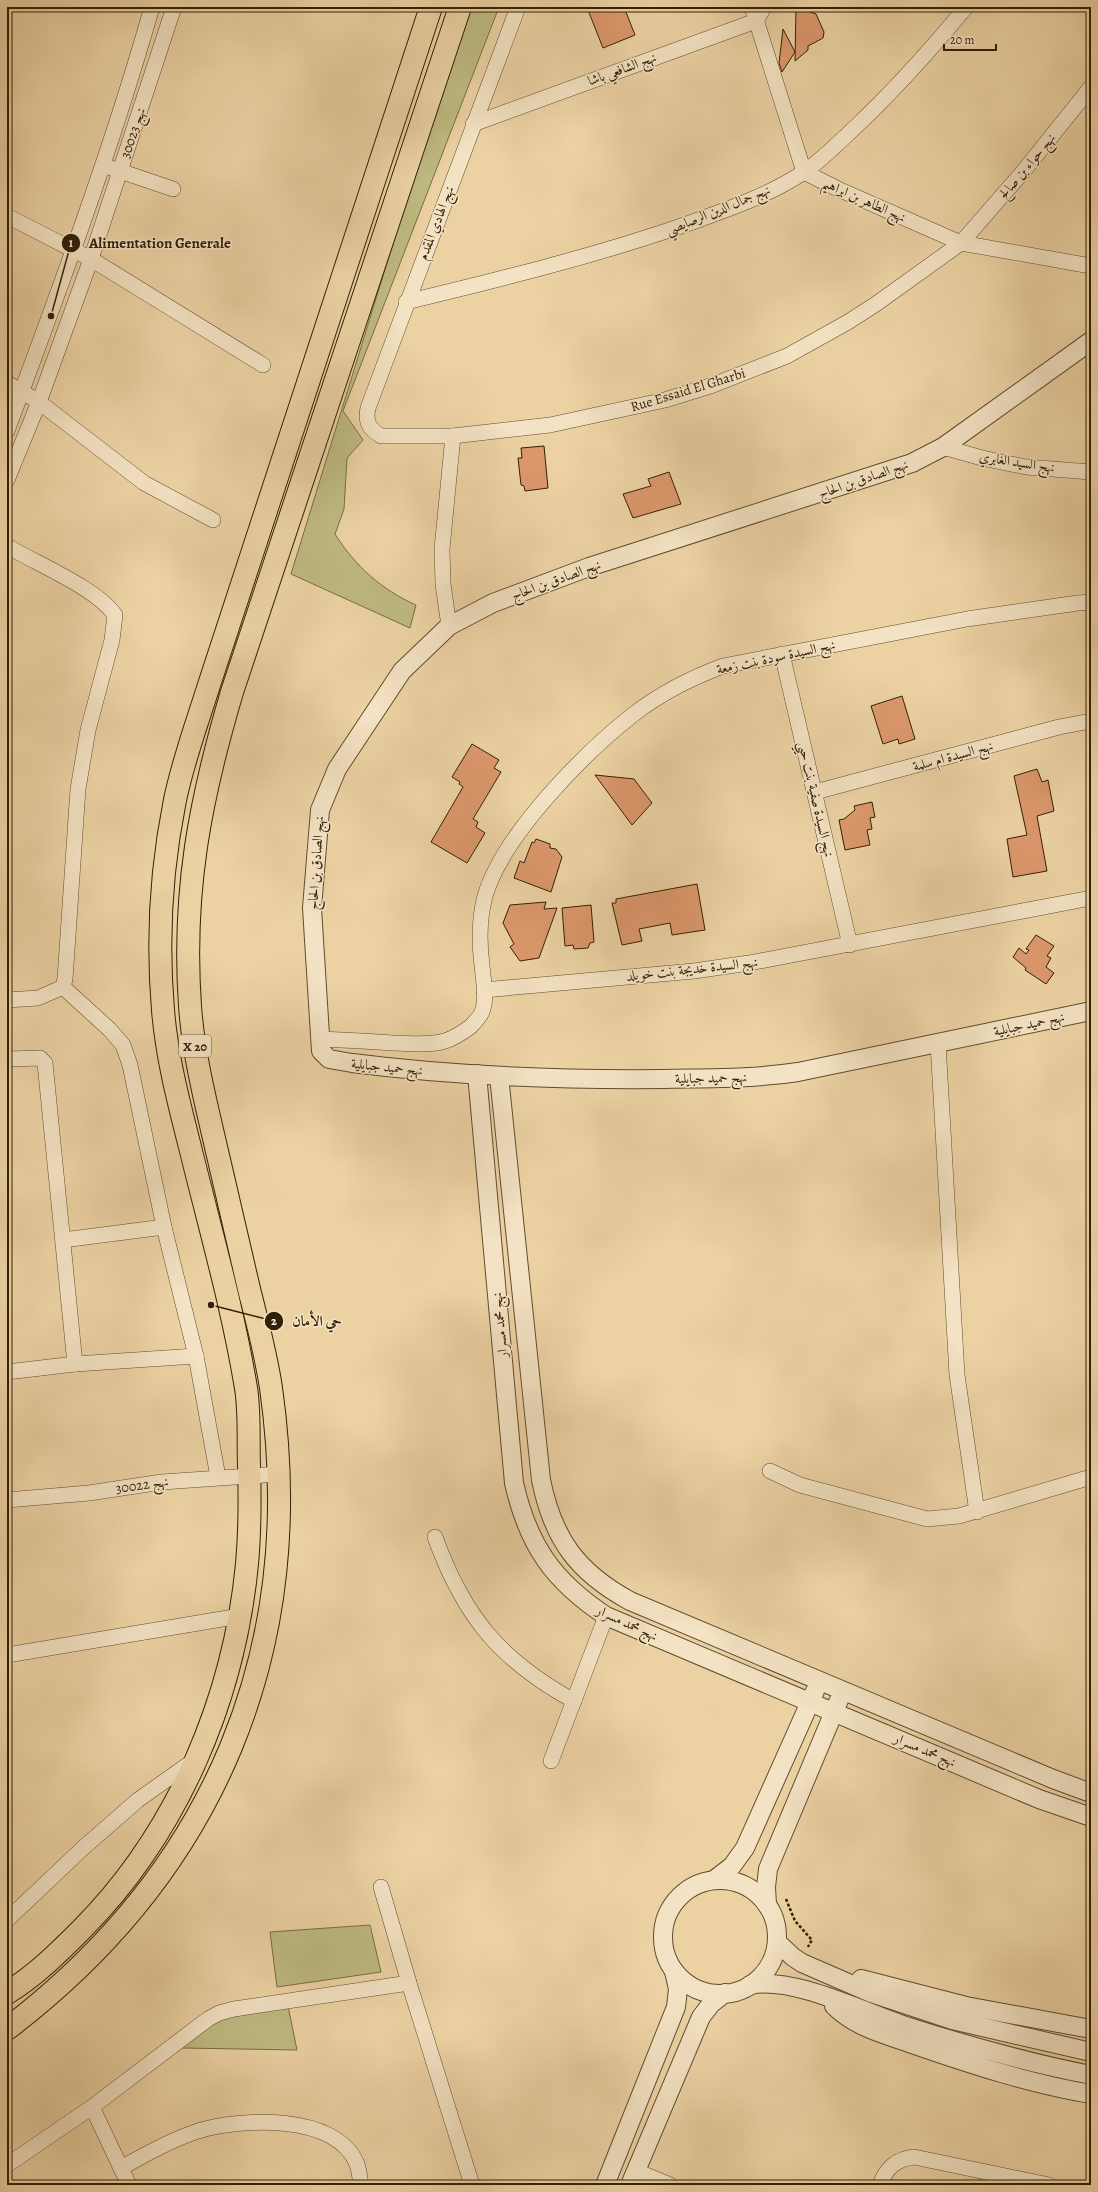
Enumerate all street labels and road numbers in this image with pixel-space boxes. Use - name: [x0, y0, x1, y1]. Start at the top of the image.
- street label: نهج الشافعي باشا: [585, 48, 660, 94]
- street label: نهج 30023: [115, 105, 153, 162]
- street label: نهج حواء بن صالح: [994, 129, 1062, 205]
- street label: نهج الطاهر بن ابراهيم: [818, 173, 909, 231]
- street label: نهج جمال الدين الرصايصي: [663, 180, 775, 243]
- street label: نهج الهادي المقدم: [413, 183, 462, 264]
- street label: Rue Essaid El Gharbi: [628, 363, 748, 417]
- street label: نهج السيد الغابري: [977, 447, 1056, 480]
- street label: نهج الصادق بن الحاج: [815, 455, 912, 506]
- street label: نهج الصادق بن الحاج: [508, 555, 605, 608]
- street label: نهج السيدة سودة بنت زمعة: [715, 635, 838, 682]
- street label: نهج السيدة ام سلمة: [911, 736, 996, 779]
- street label: نهج السيدة صفية بنت حيي: [791, 739, 839, 859]
- street label: نهج الصادق بن الحاج: [303, 815, 332, 911]
- street label: نهج السيدة خديجة بنت خويلد: [625, 953, 759, 988]
- street label: نهج حميد جبايلية: [992, 1007, 1067, 1044]
- road number: X 20: [179, 1035, 211, 1057]
- street label: نهج حميد جبايلية: [350, 1054, 424, 1083]
- street label: نهج حميد جبايلية: [675, 1068, 747, 1091]
- street label: نهج محمد مسرار: [488, 1291, 515, 1361]
- street label: نهج 30022: [114, 1472, 170, 1501]
- street label: نهج محمد مسرار: [590, 1600, 661, 1648]
- street label: نهج محمد مسرار: [888, 1728, 959, 1774]

